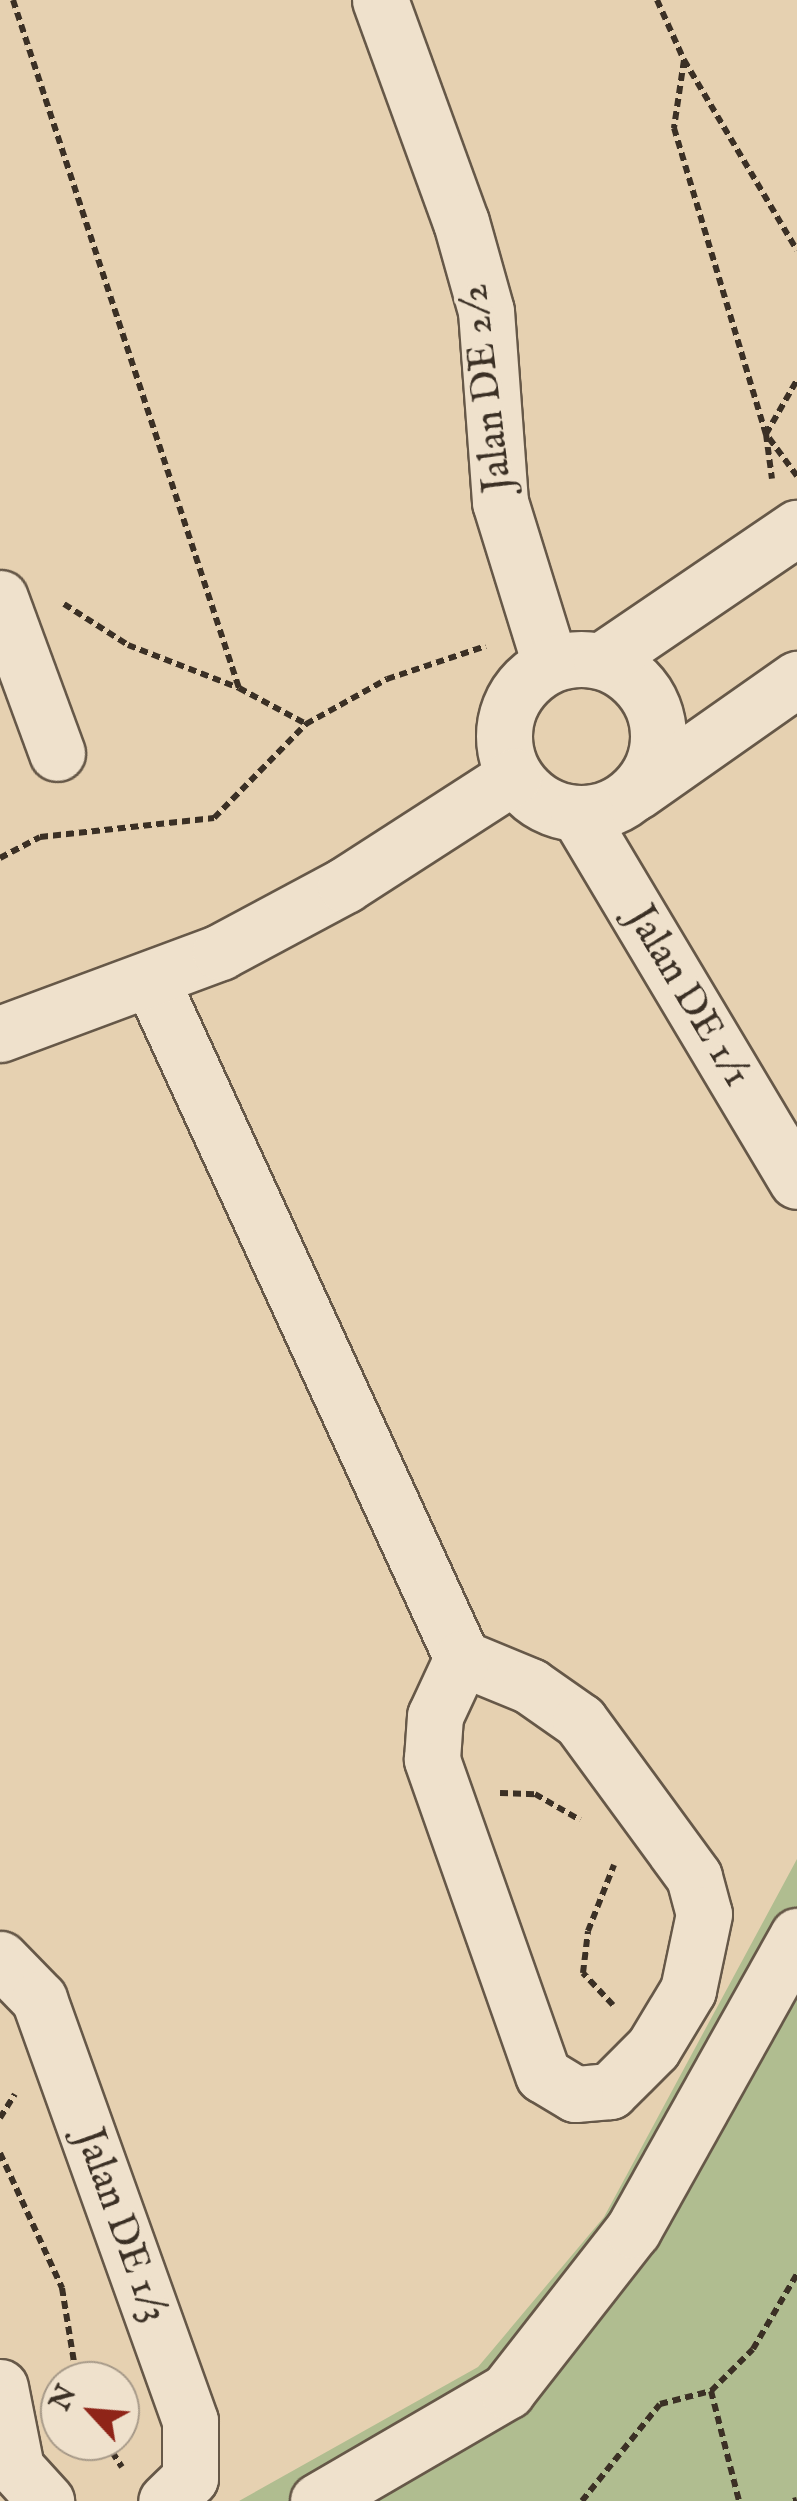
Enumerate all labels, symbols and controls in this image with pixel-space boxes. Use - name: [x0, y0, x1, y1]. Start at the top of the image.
- street label: Jalan DE 2/2: [451, 281, 525, 495]
- street label: Jalan DE 1/1: [614, 898, 760, 1096]
- street label: Jalan DE 1/3: [63, 2123, 177, 2329]
- north arrow: [40, 2361, 140, 2461]
- text: N: [43, 2380, 85, 2417]

